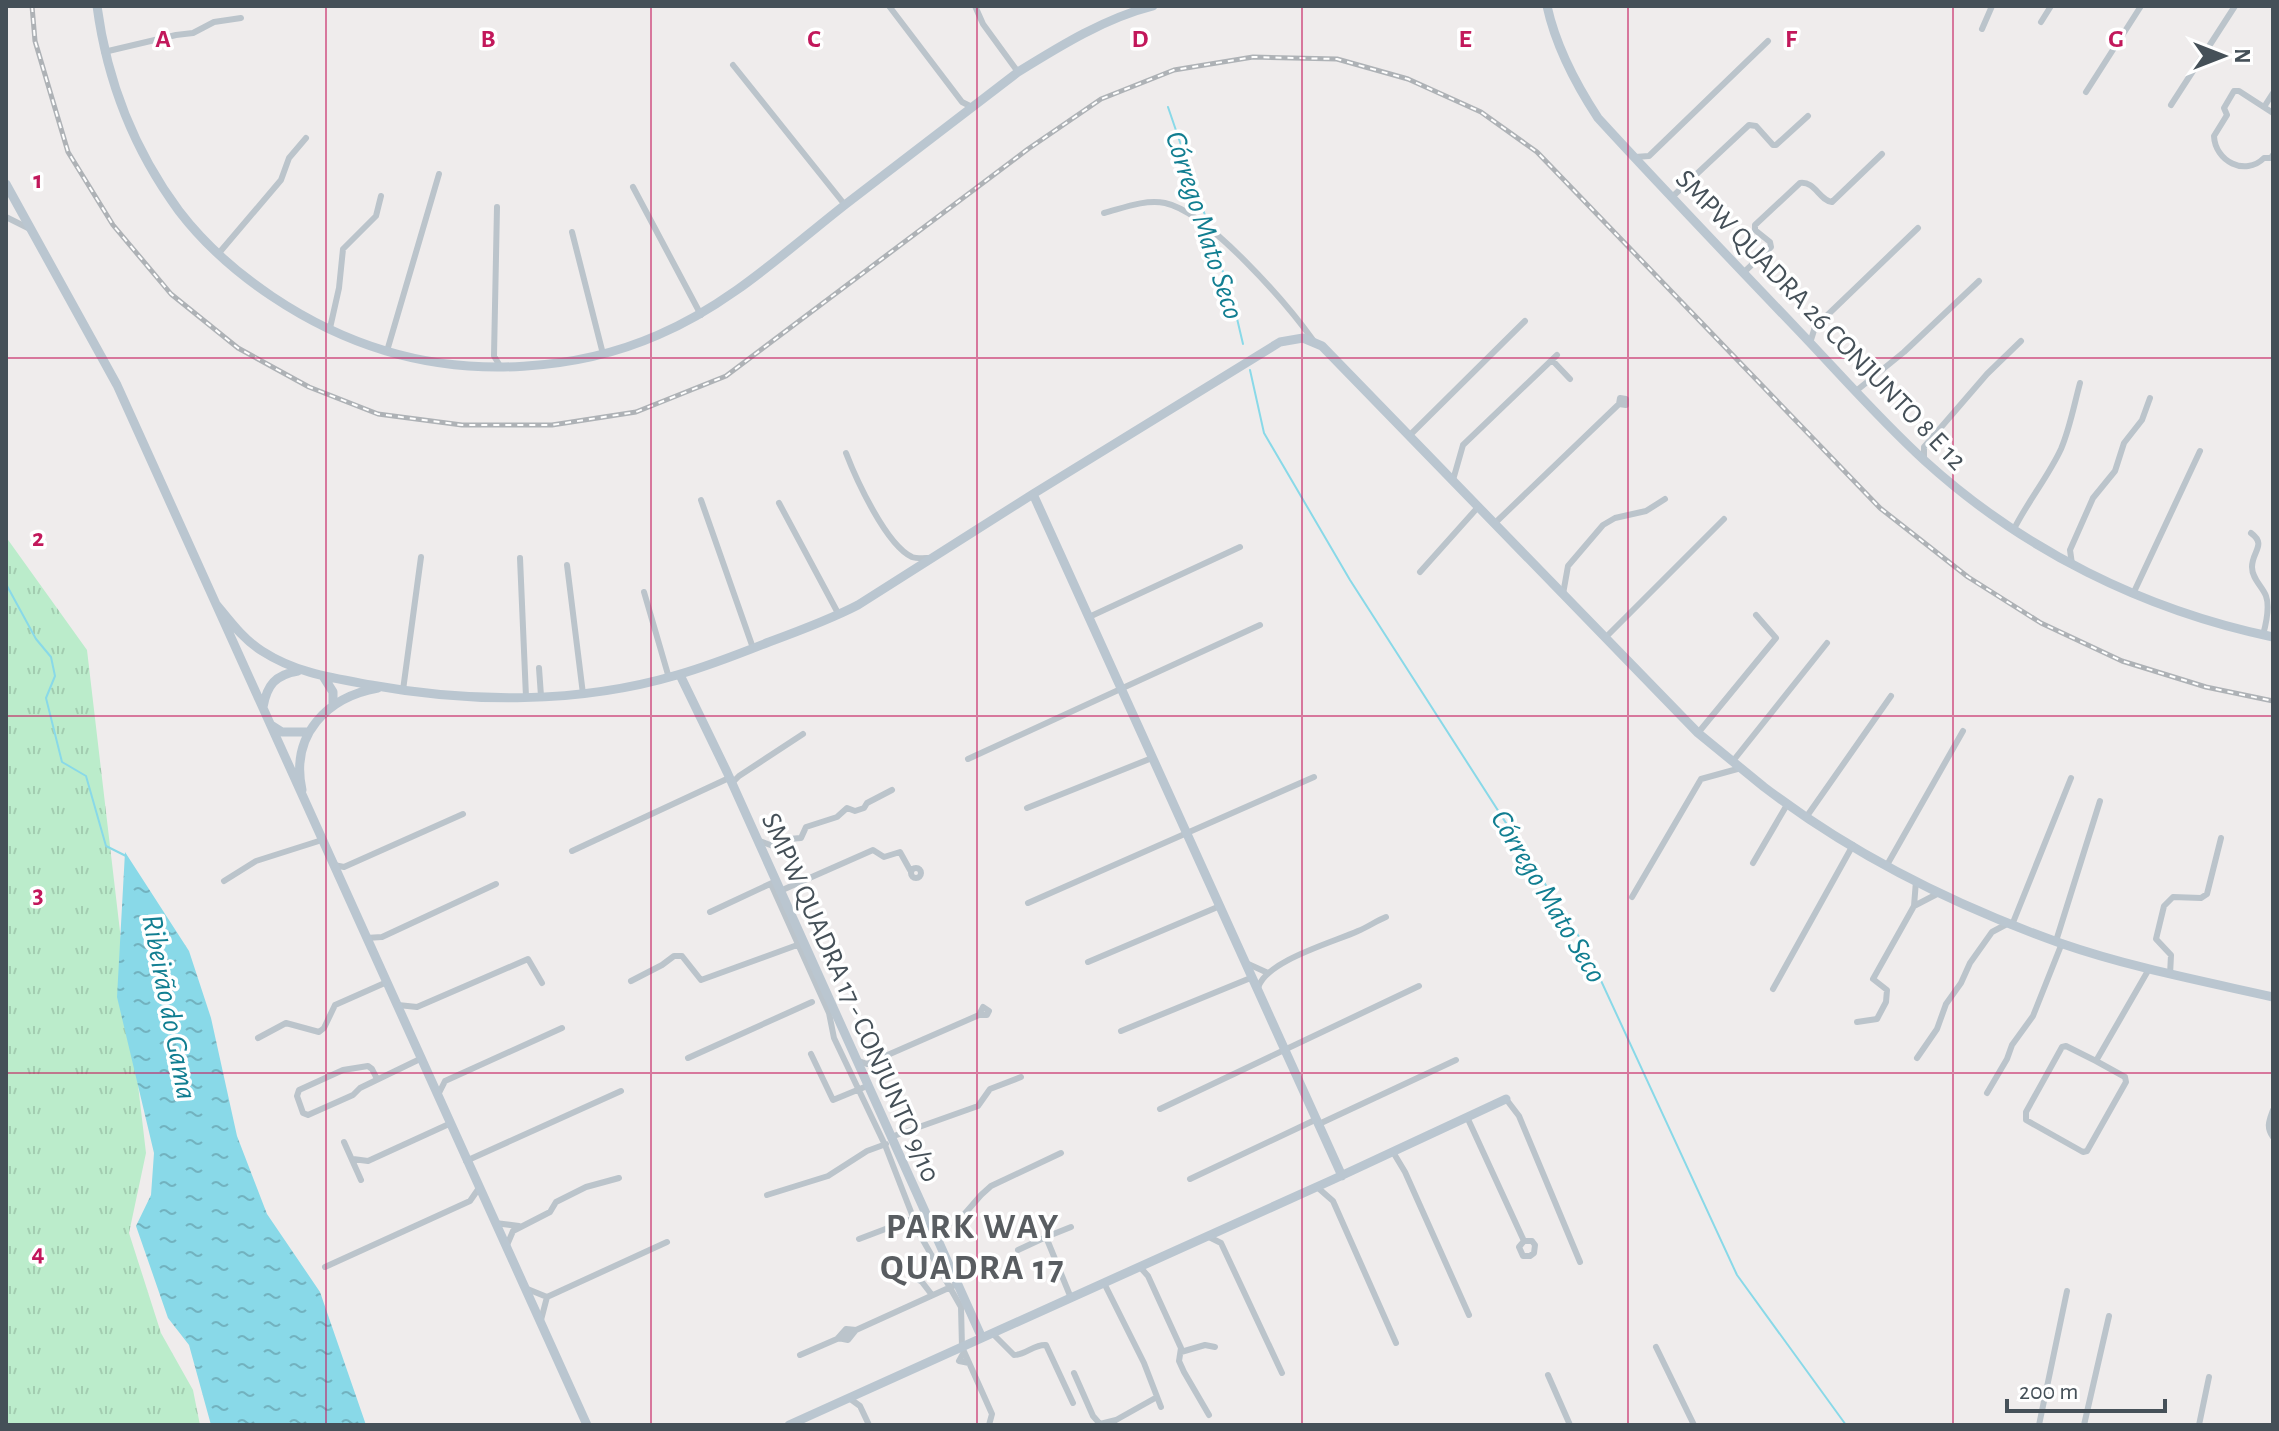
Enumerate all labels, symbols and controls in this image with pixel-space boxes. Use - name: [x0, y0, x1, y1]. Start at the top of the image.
- north arrow: [2183, 16, 2263, 96]
- text: A: [155, 26, 171, 52]
- text: B: [480, 26, 496, 52]
- text: C: [807, 26, 821, 52]
- text: D: [1131, 26, 1149, 52]
- text: E: [1458, 26, 1472, 52]
- text: F: [1785, 26, 1798, 52]
- text: G: [2108, 26, 2124, 52]
- text: N: [2231, 48, 2253, 64]
- water label: Córrego Mato Seco: [1160, 128, 1249, 323]
- street label: SMPW QUADRA 26 CONJUNTO 8 E 12: [1670, 165, 1971, 476]
- text: 1: [33, 167, 43, 193]
- text: 2: [32, 525, 44, 551]
- water label: Córrego Mato Seco: [1485, 805, 1611, 988]
- street label: SMPW QUADRA 17 - CONJUNTO 9/10: [756, 809, 944, 1187]
- text: 3: [32, 882, 44, 908]
- water label: Ribeirão do Gama: [136, 912, 202, 1102]
- district label: PARK WAY QUADRA 17: [880, 1209, 1066, 1286]
- text: 4: [31, 1240, 45, 1266]
- scale bar: [2007, 1363, 2165, 1413]
- text: 200 m: [2019, 1380, 2078, 1404]

